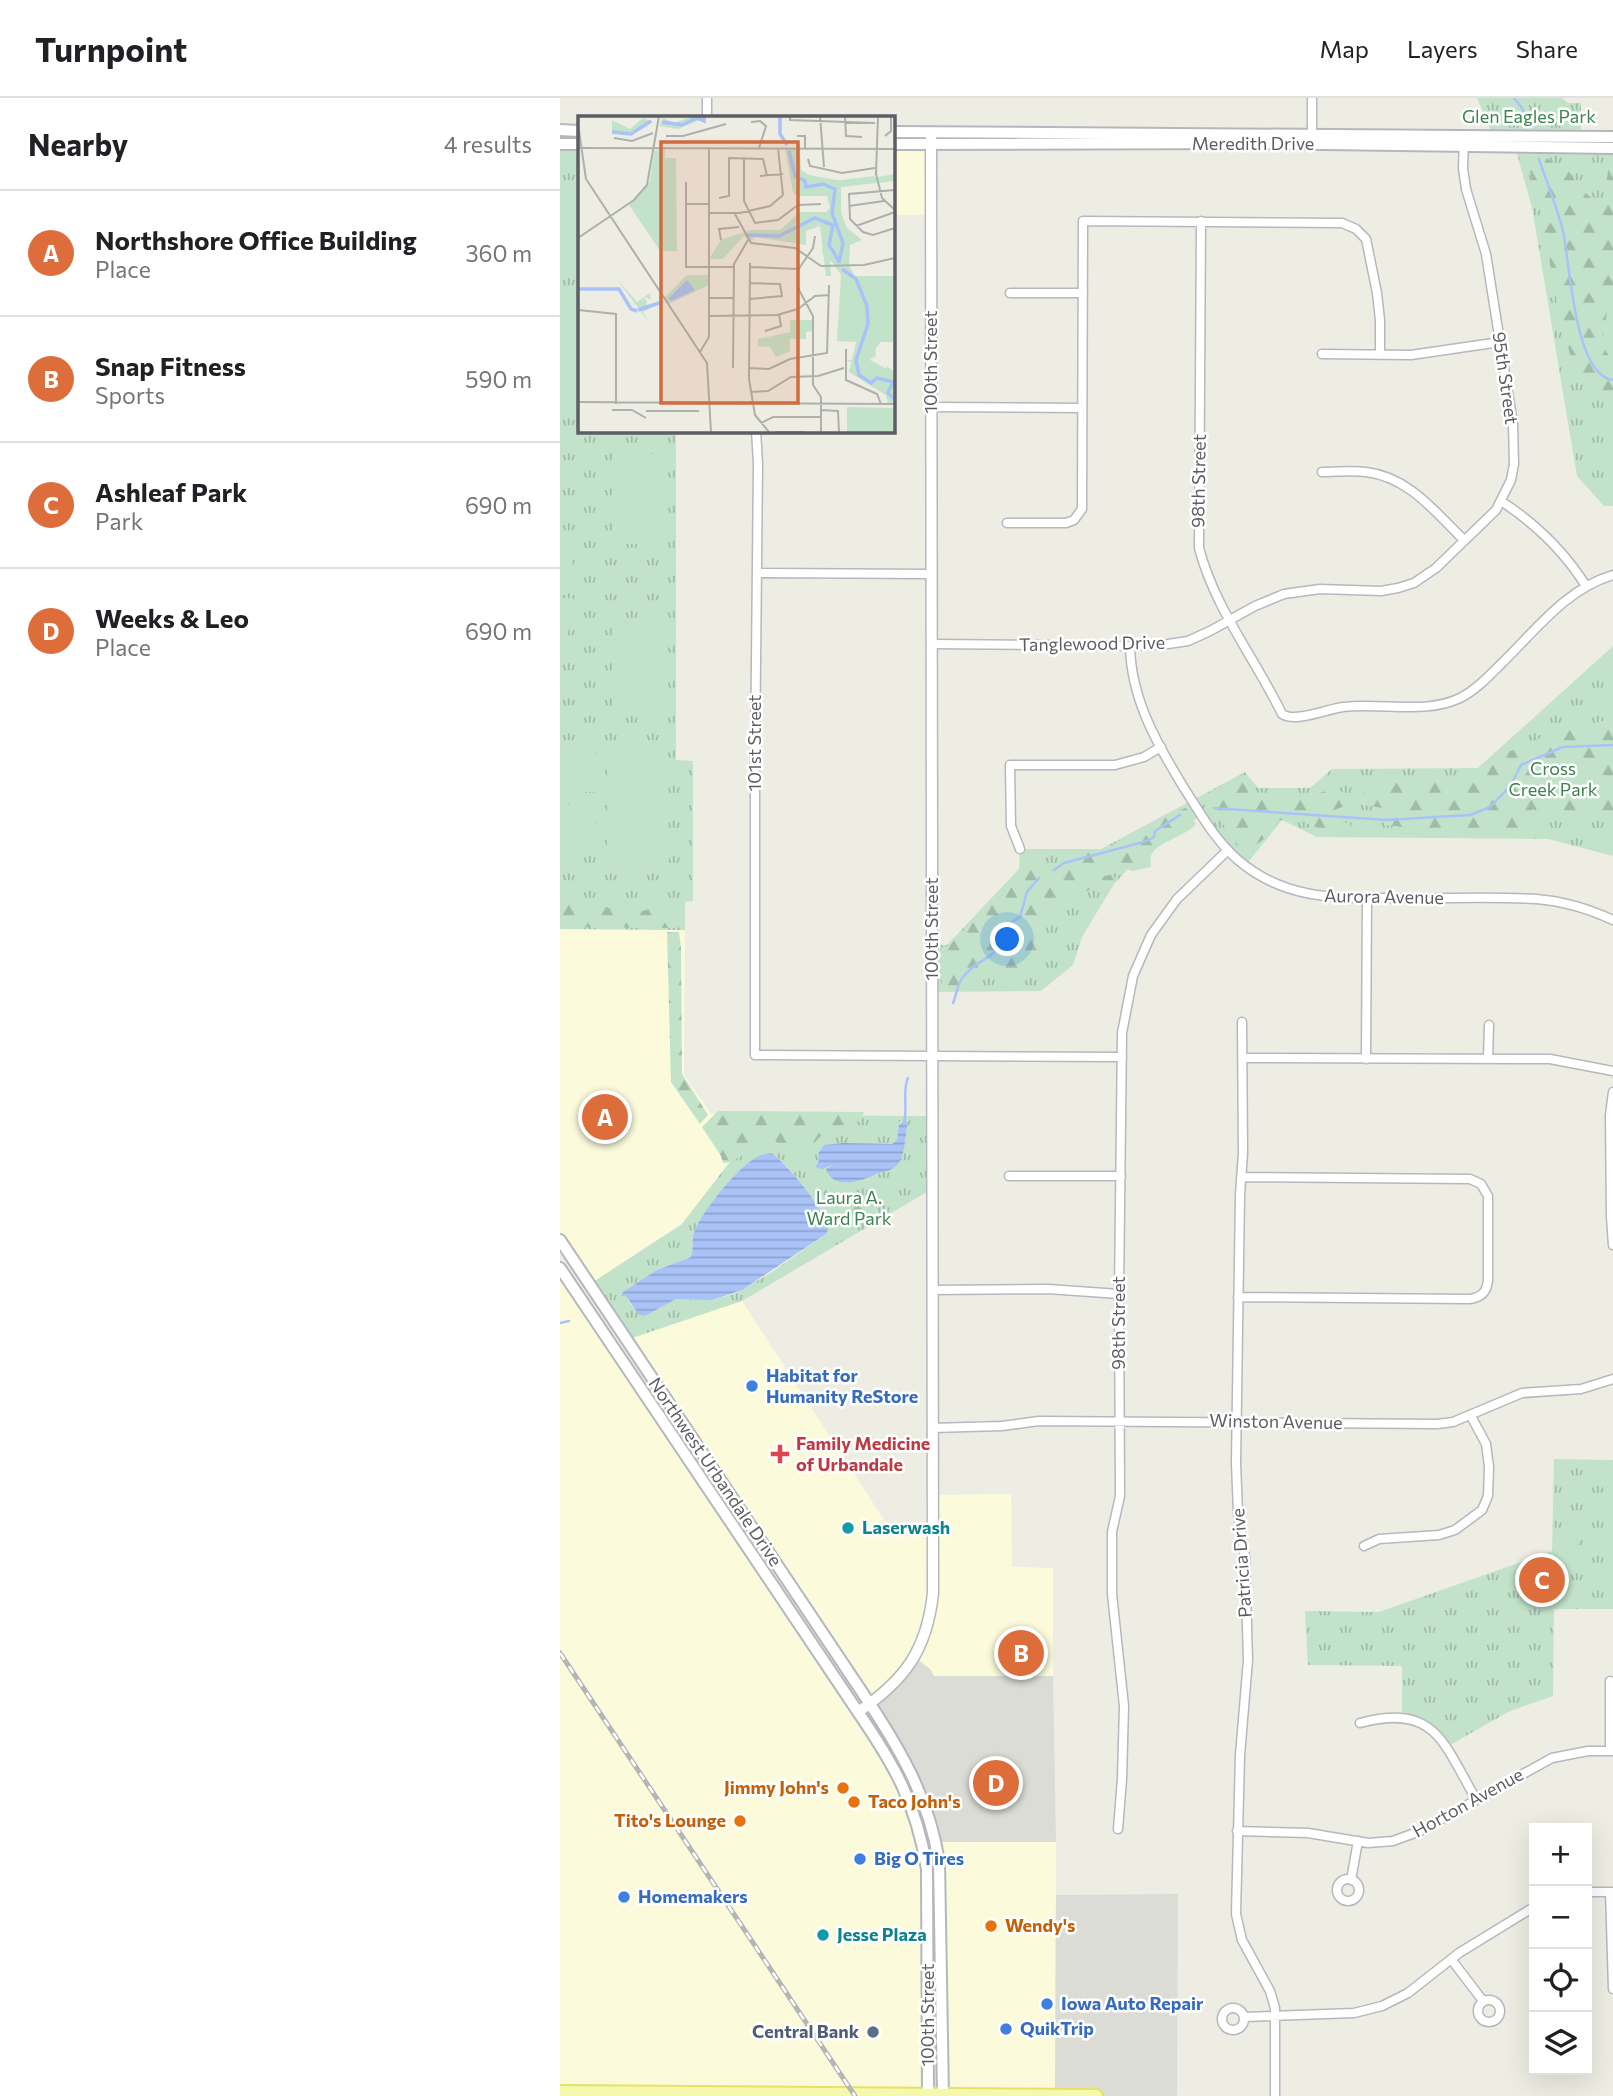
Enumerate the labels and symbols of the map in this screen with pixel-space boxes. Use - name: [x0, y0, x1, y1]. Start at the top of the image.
- park label: Glen Eagles Park: [1462, 105, 1596, 127]
- inset map: [578, 116, 894, 432]
- street label: Meredith Drive: [1192, 132, 1314, 154]
- street label: 100th Street: [919, 310, 941, 414]
- street label: 95th Street: [1489, 330, 1523, 426]
- street label: 98th Street: [1186, 434, 1210, 528]
- street label: Tanglewood Drive: [1019, 631, 1165, 655]
- street label: 101st Street: [743, 695, 765, 791]
- park label: Cross Creek Park: [1508, 757, 1598, 800]
- street label: 100th Street: [920, 877, 942, 981]
- street label: Aurora Avenue: [1324, 884, 1444, 908]
- your location: [990, 922, 1024, 956]
- pin: A: [582, 1091, 628, 1143]
- park label: Laura A. Ward Park: [806, 1186, 892, 1229]
- street label: 98th Street: [1107, 1276, 1129, 1370]
- place label: Habitat for Humanity ReStore: [766, 1364, 918, 1407]
- street label: Northwest Urbandale Drive: [644, 1373, 787, 1570]
- marker: Habitat for Humanity ReStore: [744, 1378, 760, 1394]
- street label: Winston Avenue: [1209, 1409, 1343, 1433]
- place label: Family Medicine of Urbandale: [796, 1432, 930, 1475]
- marker: Family Medicine of Urbandale: [770, 1444, 790, 1464]
- street label: Patricia Drive: [1226, 1508, 1256, 1619]
- place label: Laserwash: [862, 1516, 950, 1538]
- marker: Laserwash: [840, 1520, 856, 1536]
- pin: C: [1519, 1554, 1565, 1606]
- pin: B: [998, 1627, 1044, 1679]
- pin: D: [973, 1757, 1019, 1809]
- street label: Horton Avenue: [1408, 1763, 1527, 1842]
- place label: Jimmy John's: [724, 1776, 829, 1798]
- marker: Jimmy John's: [835, 1780, 851, 1796]
- place label: Taco John's: [868, 1790, 961, 1812]
- marker: Taco John's: [846, 1794, 862, 1810]
- place label: Tito's Lounge: [614, 1809, 726, 1831]
- marker: Tito's Lounge: [732, 1813, 748, 1829]
- place label: Big O Tires: [874, 1847, 964, 1869]
- marker: Big O Tires: [852, 1851, 868, 1867]
- place label: Homemakers: [638, 1885, 748, 1907]
- marker: Homemakers: [616, 1889, 632, 1905]
- place label: Wendy's: [1005, 1914, 1075, 1936]
- marker: Wendy's: [983, 1918, 999, 1934]
- place label: Jesse Plaza: [837, 1923, 927, 1945]
- marker: Jesse Plaza: [815, 1927, 831, 1943]
- street label: 100th Street: [916, 1963, 938, 2067]
- place label: Iowa Auto Repair: [1061, 1992, 1204, 2014]
- marker: Iowa Auto Repair: [1039, 1996, 1055, 2012]
- place label: QuikTrip: [1020, 2017, 1094, 2039]
- place label: Central Bank: [752, 2020, 860, 2042]
- marker: QuikTrip: [998, 2021, 1014, 2037]
- marker: Central Bank: [865, 2024, 881, 2040]

